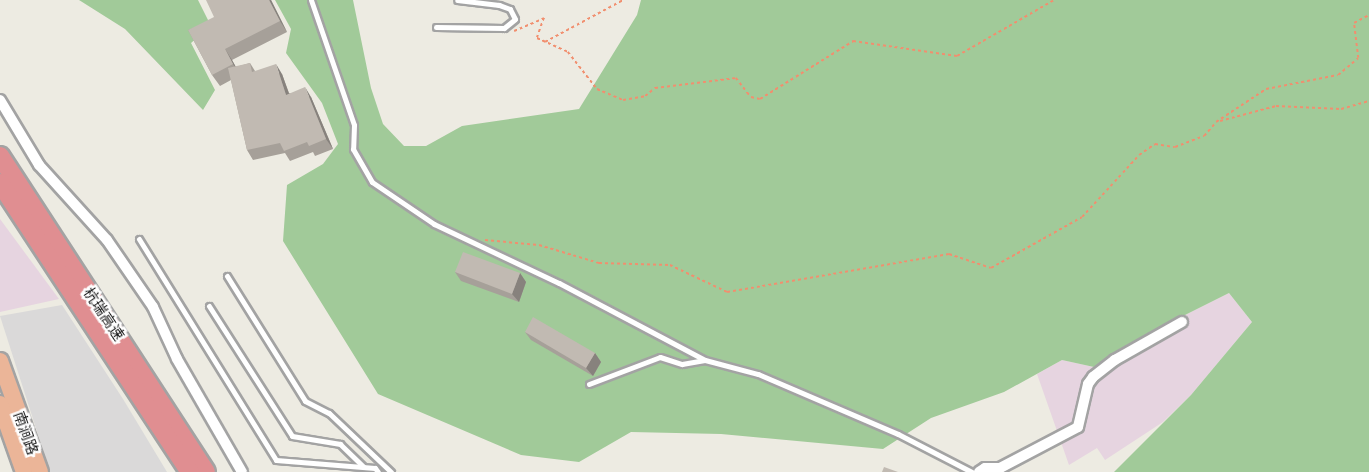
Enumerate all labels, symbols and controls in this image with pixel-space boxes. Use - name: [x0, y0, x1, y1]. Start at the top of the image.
- street label: 杭瑞高速: [80, 284, 128, 344]
- street label: 南涧路: [10, 409, 42, 457]

